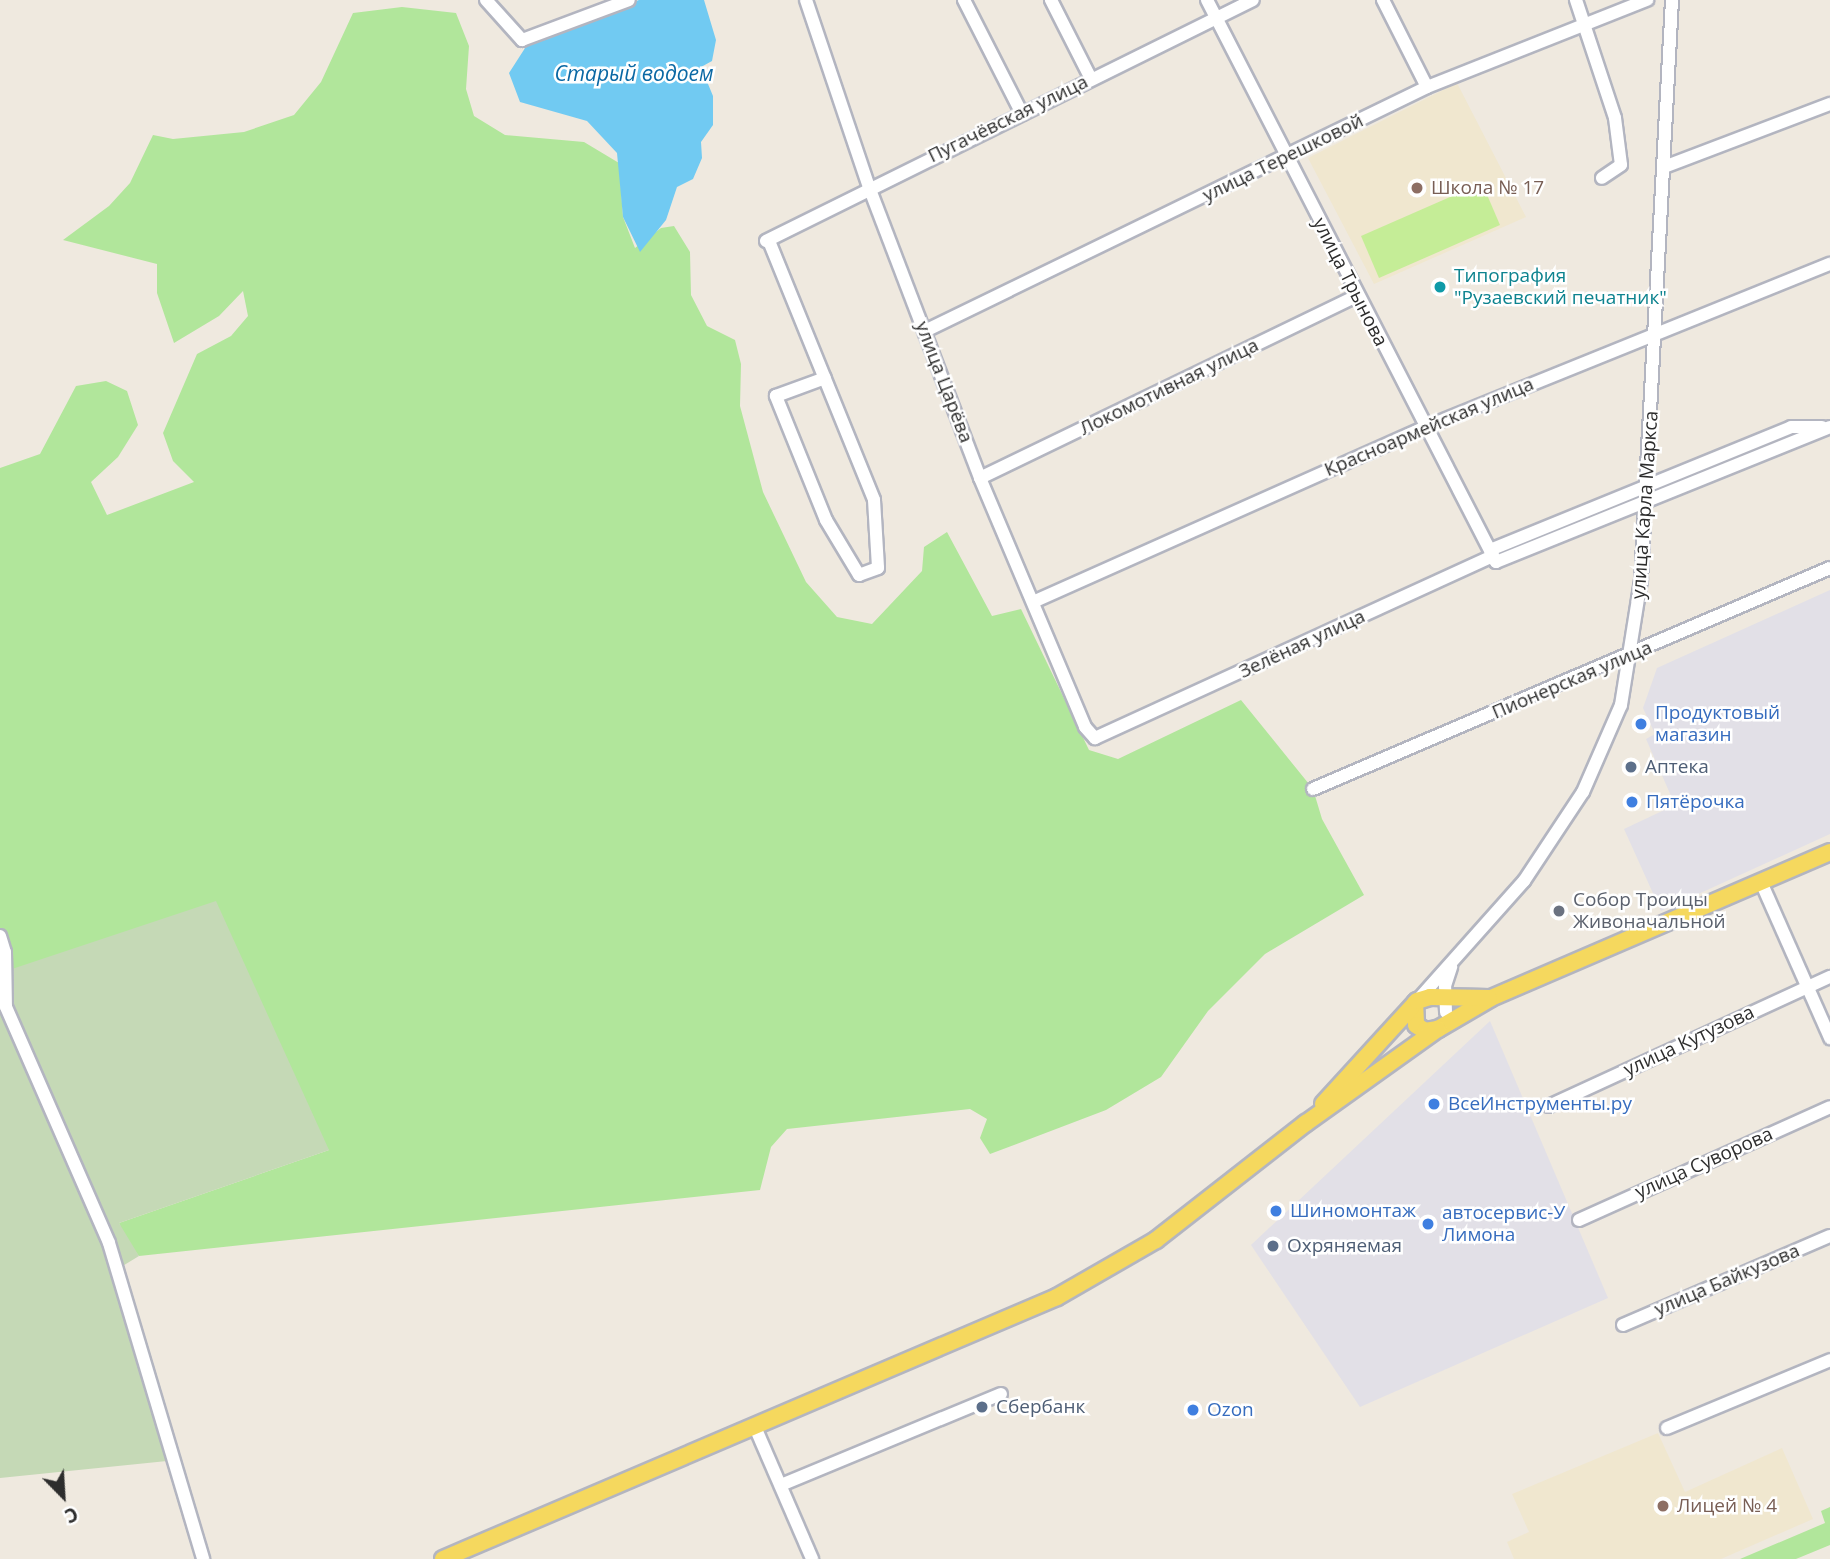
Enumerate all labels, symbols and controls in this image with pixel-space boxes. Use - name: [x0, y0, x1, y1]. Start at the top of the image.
- water label: Старый водоем: [554, 60, 714, 86]
- street label: Пугачёвская улица: [924, 70, 1092, 168]
- street label: улица Терешковой: [1199, 109, 1367, 207]
- place label: Школа № 17: [1431, 177, 1544, 199]
- marker: Школа № 17: [1409, 180, 1425, 196]
- street label: улица Трынова: [1308, 214, 1392, 350]
- place label: Типография "Рузаевский печатник": [1454, 265, 1667, 309]
- marker: Типография "Рузаевский печатник": [1432, 279, 1448, 295]
- street label: улица Царёва: [910, 318, 978, 446]
- street label: Локомотивная улица: [1076, 334, 1262, 440]
- street label: Красноармейская улица: [1321, 373, 1537, 481]
- street label: улица Карла Маркса: [1627, 410, 1663, 600]
- street label: Зелёная улица: [1235, 605, 1369, 683]
- street label: Пионерская улица: [1489, 636, 1655, 724]
- place label: Продуктовый магазин: [1655, 702, 1780, 746]
- marker: Продуктовый магазин: [1633, 716, 1649, 732]
- place label: Аптека: [1645, 756, 1709, 778]
- marker: Аптека: [1623, 759, 1639, 775]
- place label: Пятёрочка: [1646, 791, 1745, 813]
- marker: Пятёрочка: [1624, 794, 1640, 810]
- place label: Собор Троицы Живоначальной: [1573, 889, 1726, 933]
- marker: Собор Троицы Живоначальной: [1551, 903, 1567, 919]
- street label: улица Кутузова: [1620, 1001, 1758, 1081]
- place label: ВсеИнструменты.ру: [1448, 1093, 1632, 1115]
- marker: ВсеИнструменты.ру: [1426, 1096, 1442, 1112]
- street label: улица Суворова: [1632, 1122, 1776, 1204]
- place label: Шиномонтаж: [1290, 1200, 1416, 1222]
- place label: автосервис-У Лимона: [1442, 1202, 1565, 1246]
- marker: Шиномонтаж: [1268, 1203, 1284, 1219]
- marker: автосервис-У Лимона: [1420, 1216, 1436, 1232]
- place label: Охряняемая: [1287, 1235, 1402, 1257]
- marker: Охряняемая: [1265, 1238, 1281, 1254]
- street label: улица Байкузова: [1651, 1239, 1803, 1321]
- place label: Сбербанк: [996, 1396, 1085, 1418]
- marker: Сбербанк: [974, 1399, 990, 1415]
- place label: Ozon: [1207, 1399, 1254, 1421]
- marker: Ozon: [1185, 1402, 1201, 1418]
- north arrow: [28, 1461, 98, 1531]
- place label: Лицей № 4: [1677, 1495, 1777, 1517]
- marker: Лицей № 4: [1655, 1498, 1671, 1514]
- text: С: [61, 1501, 82, 1530]

